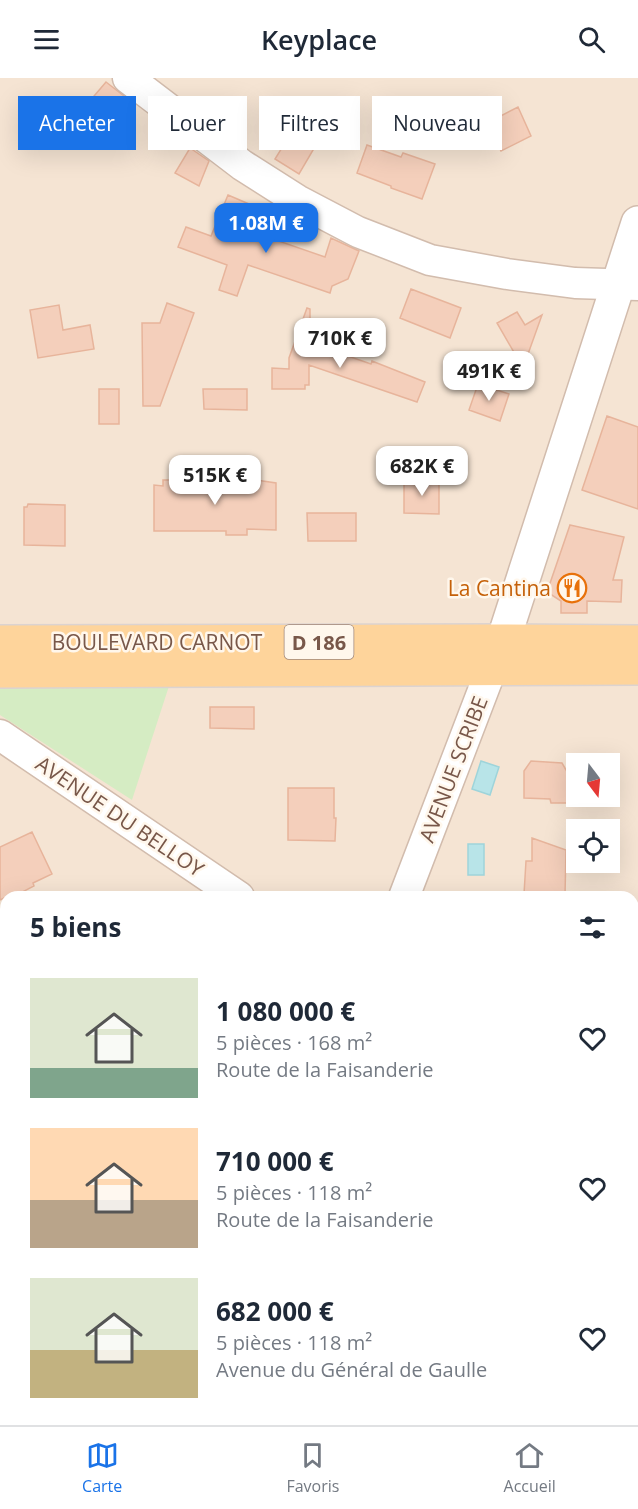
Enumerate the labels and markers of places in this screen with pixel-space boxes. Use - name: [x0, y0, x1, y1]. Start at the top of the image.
- pin: 1.08M €: [211, 203, 321, 254]
- pin: 710K €: [291, 318, 389, 369]
- pin: 491K €: [440, 351, 538, 402]
- pin: 682K €: [373, 446, 471, 497]
- pin: 515K €: [166, 455, 264, 506]
- restaurant icon: La Cantina: [556, 572, 588, 604]
- place label: La Cantina: [448, 574, 551, 602]

